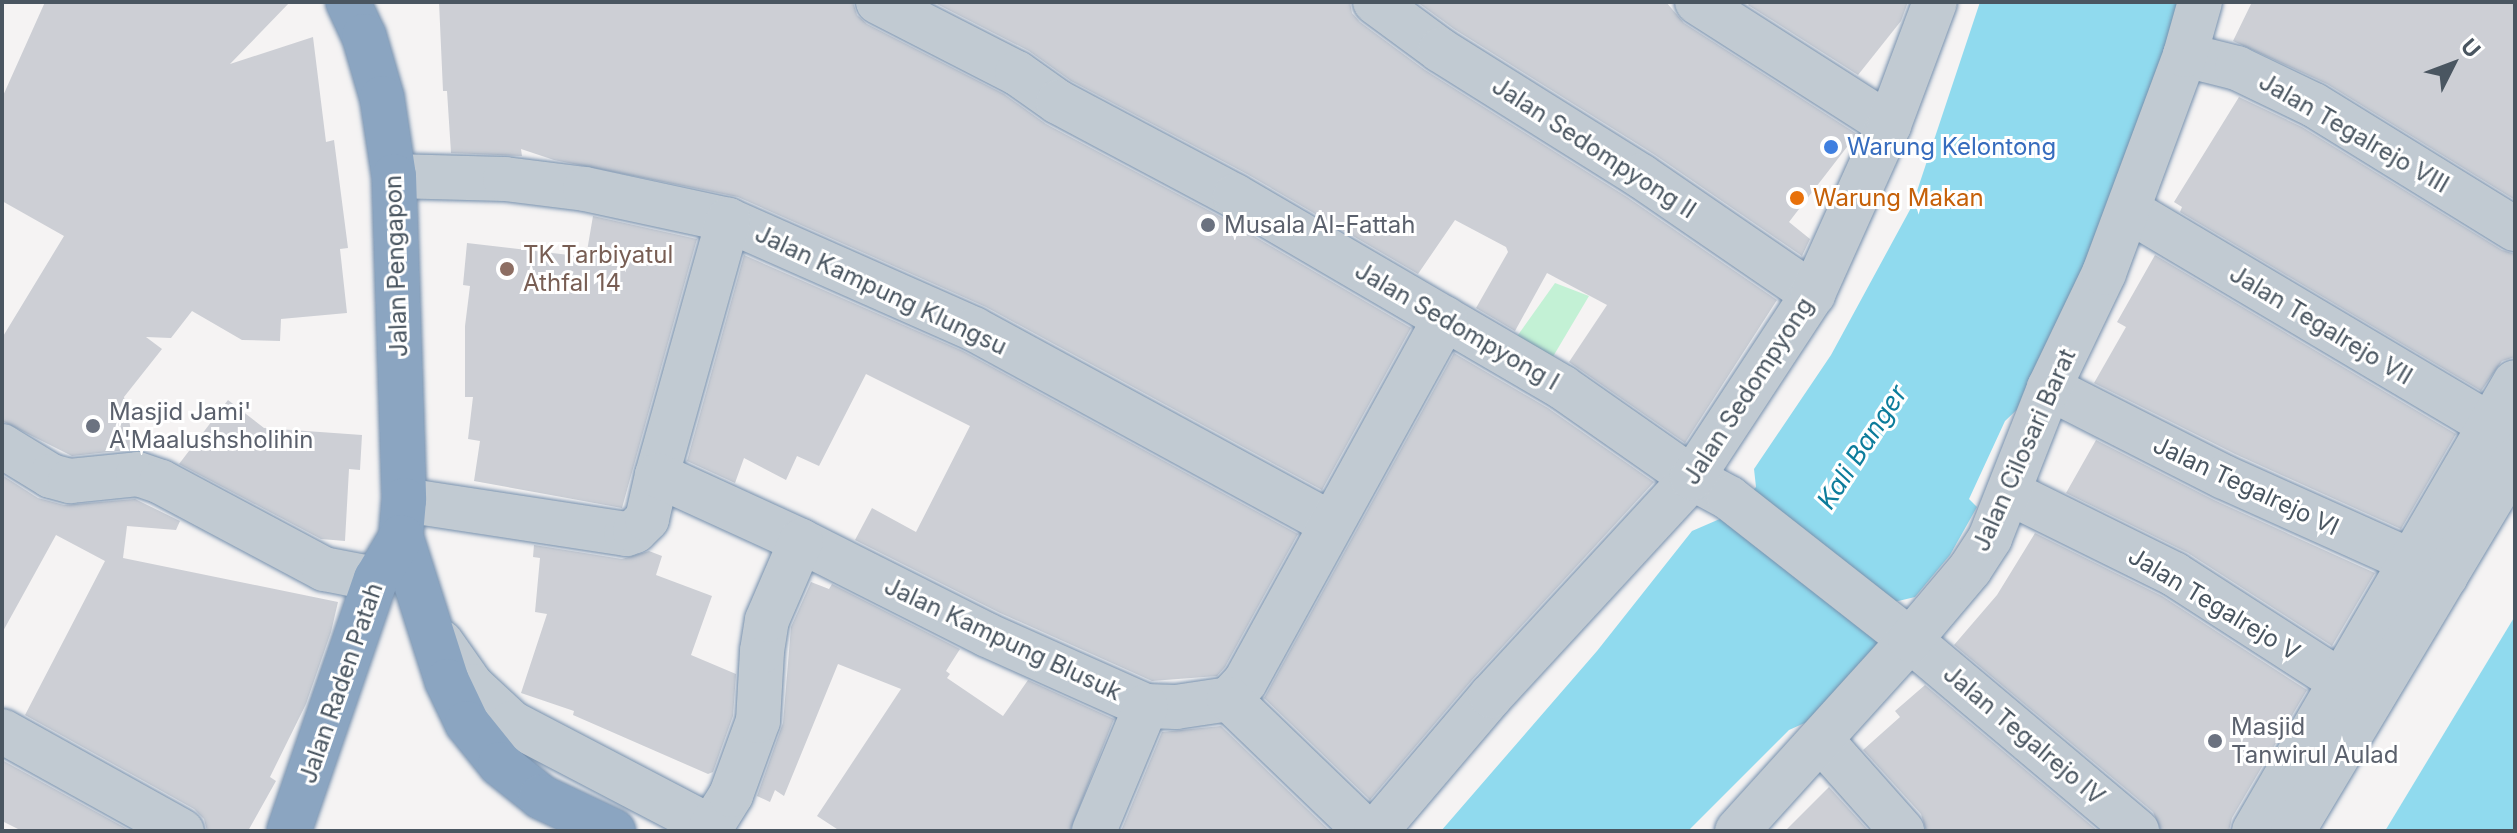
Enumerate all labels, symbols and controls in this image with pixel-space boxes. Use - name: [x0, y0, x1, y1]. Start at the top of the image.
- north arrow: [2413, 24, 2493, 104]
- text: U: [2456, 33, 2486, 63]
- street label: Jalan Tegalrejo VIII: [2254, 67, 2454, 199]
- street label: Jalan Sedompyong II: [1487, 71, 1701, 225]
- place label: Warung Kelontong: [1847, 133, 2056, 161]
- marker: Warung Kelontong: [1822, 138, 1840, 156]
- street label: Jalan Pengapon: [378, 174, 414, 358]
- place label: Warung Makan: [1813, 184, 1984, 212]
- marker: Warung Makan: [1788, 189, 1806, 207]
- place label: Musala Al-Fattah: [1224, 211, 1415, 239]
- marker: Musala Al-Fattah: [1199, 216, 1217, 234]
- street label: Jalan Kampung Klungsu: [751, 219, 1011, 361]
- place label: TK Tarbiyatul Athfal 14: [523, 241, 673, 297]
- street label: Jalan Sedompyong I: [1350, 256, 1564, 396]
- street label: Jalan Tegalrejo VII: [2224, 259, 2418, 391]
- marker: TK Tarbiyatul Athfal 14: [498, 260, 516, 278]
- street label: Jalan Sedompyong: [1677, 292, 1819, 490]
- street label: Jalan Cilosari Barat: [1966, 344, 2082, 556]
- water label: Kali Banger: [1810, 379, 1914, 515]
- place label: Masjid Jami' A'Maalushsholihin: [109, 398, 313, 454]
- marker: Masjid Jami' A'Maalushsholihin: [84, 417, 102, 435]
- street label: Jalan Tegalrejo VI: [2149, 430, 2343, 542]
- street label: Jalan Tegalrejo V: [2123, 541, 2305, 667]
- street label: Jalan Kampung Blusuk: [880, 571, 1126, 707]
- street label: Jalan Raden Patah: [293, 579, 389, 787]
- street label: Jalan Tegalrejo IV: [1938, 659, 2110, 811]
- place label: Masjid Tanwirul Aulad: [2231, 713, 2398, 769]
- marker: Masjid Tanwirul Aulad: [2206, 732, 2224, 750]

